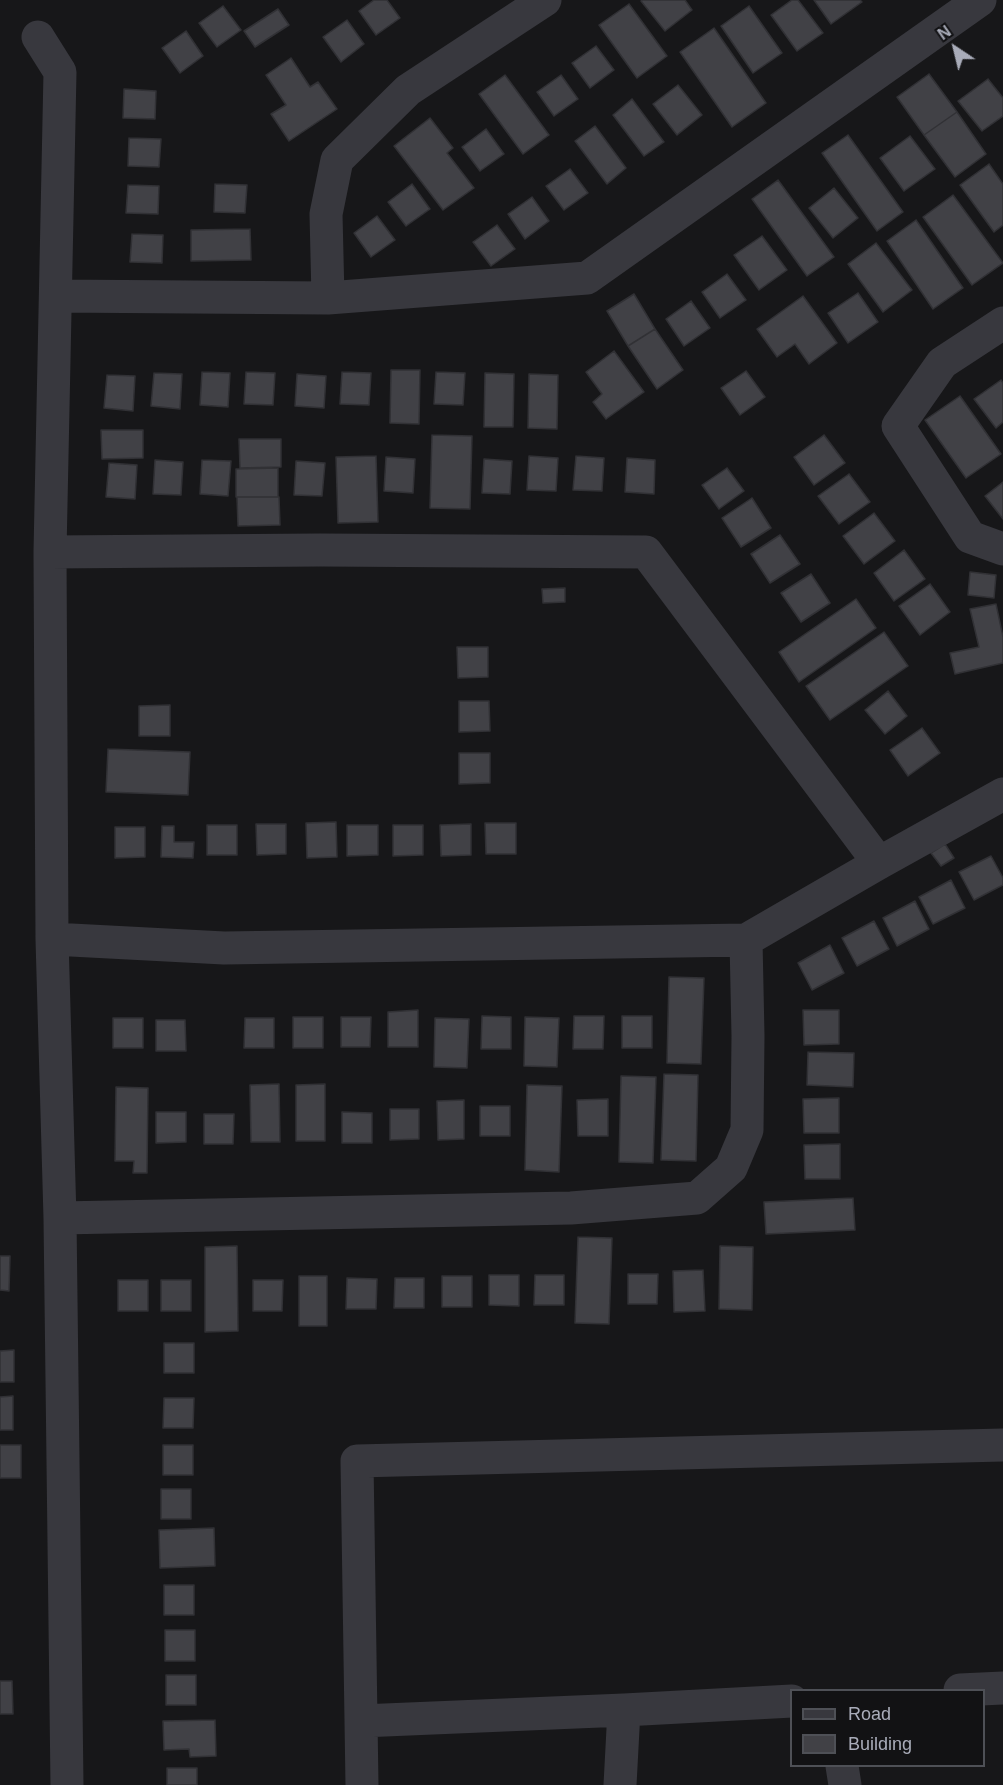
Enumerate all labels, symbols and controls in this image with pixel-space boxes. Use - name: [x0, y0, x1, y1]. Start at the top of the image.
- north arrow: [925, 18, 985, 78]
- text: N: [935, 23, 954, 43]
- legend: [790, 1689, 985, 1767]
- text: Road: [848, 1704, 891, 1724]
- text: Building: [848, 1734, 912, 1754]

